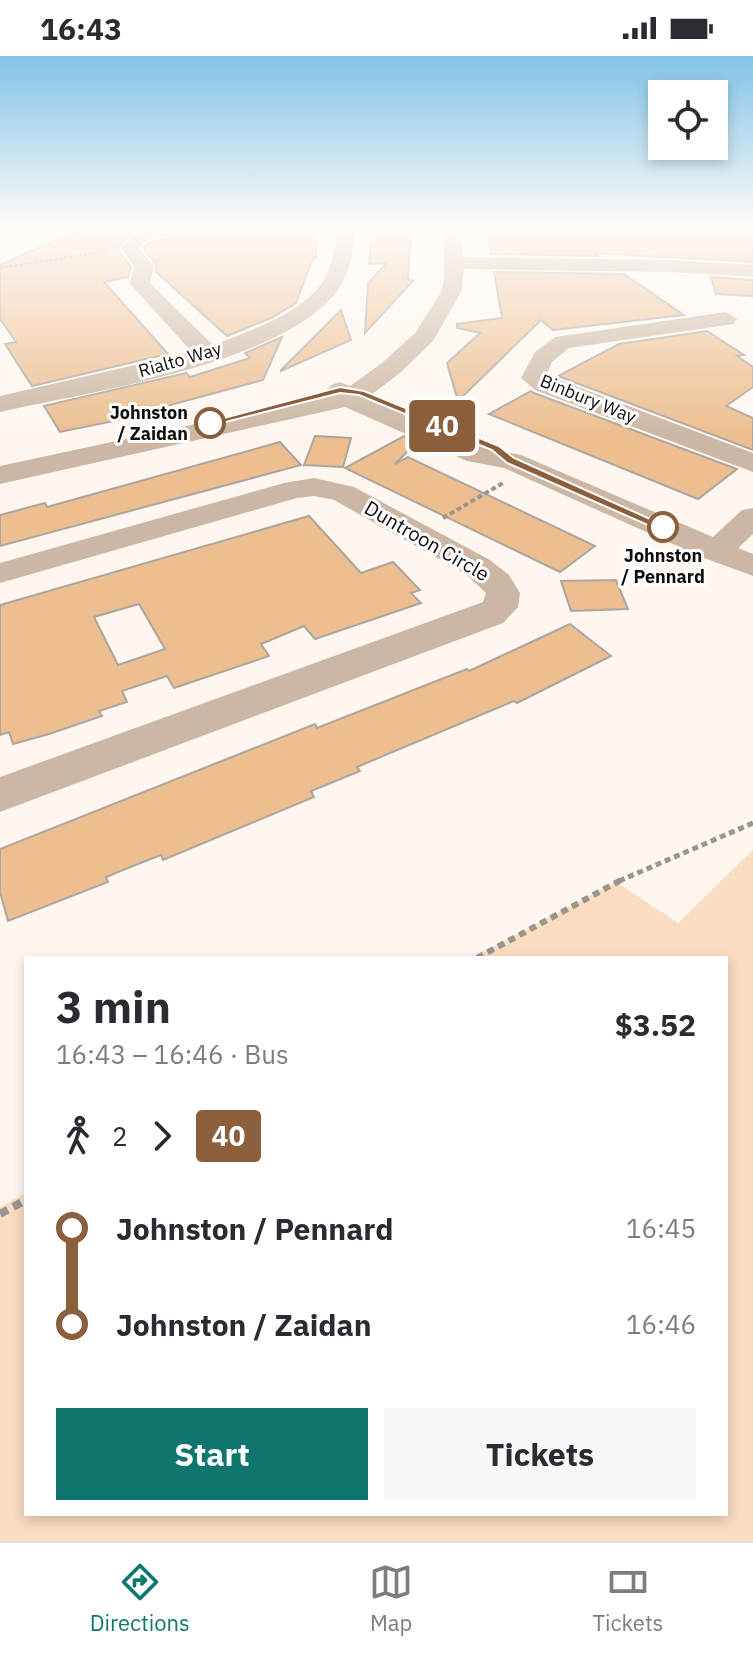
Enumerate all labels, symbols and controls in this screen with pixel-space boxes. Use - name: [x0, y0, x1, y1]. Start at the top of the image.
- text: 16:43: [40, 9, 122, 48]
- map controls: [648, 80, 728, 160]
- button: locate: [648, 80, 728, 160]
- street label: Rialto Way: [136, 337, 224, 382]
- street label: Binbury Way: [537, 369, 640, 428]
- line badge: 40: [406, 400, 478, 452]
- place label: Johnston / Zaidan: [110, 401, 188, 445]
- text: 40: [425, 407, 459, 444]
- marker: Johnston / Zaidan: [195, 408, 225, 438]
- street label: Duntroon Circle: [360, 494, 495, 587]
- marker: Johnston / Pennard: [648, 512, 678, 542]
- place label: Johnston / Pennard: [621, 544, 705, 588]
- text: 3 min: [56, 978, 171, 1035]
- text: $3.52: [615, 1005, 696, 1044]
- text: 16:43 – 16:46 · Bus: [56, 1037, 289, 1071]
- icon: walk: [56, 1114, 100, 1158]
- icon: forward: [140, 1114, 184, 1158]
- text: 40: [212, 1117, 245, 1154]
- text: 2: [112, 1119, 128, 1153]
- text: Johnston / Pennard: [116, 1209, 393, 1248]
- text: 16:45: [626, 1211, 696, 1245]
- text: Johnston / Zaidan: [116, 1305, 372, 1344]
- text: 16:46: [626, 1307, 696, 1341]
- button: Start: [56, 1408, 368, 1500]
- button: Tickets: [384, 1408, 696, 1500]
- tab: Directions: [90, 1560, 190, 1637]
- tab: Map: [369, 1560, 413, 1637]
- tab: Tickets: [592, 1560, 663, 1637]

